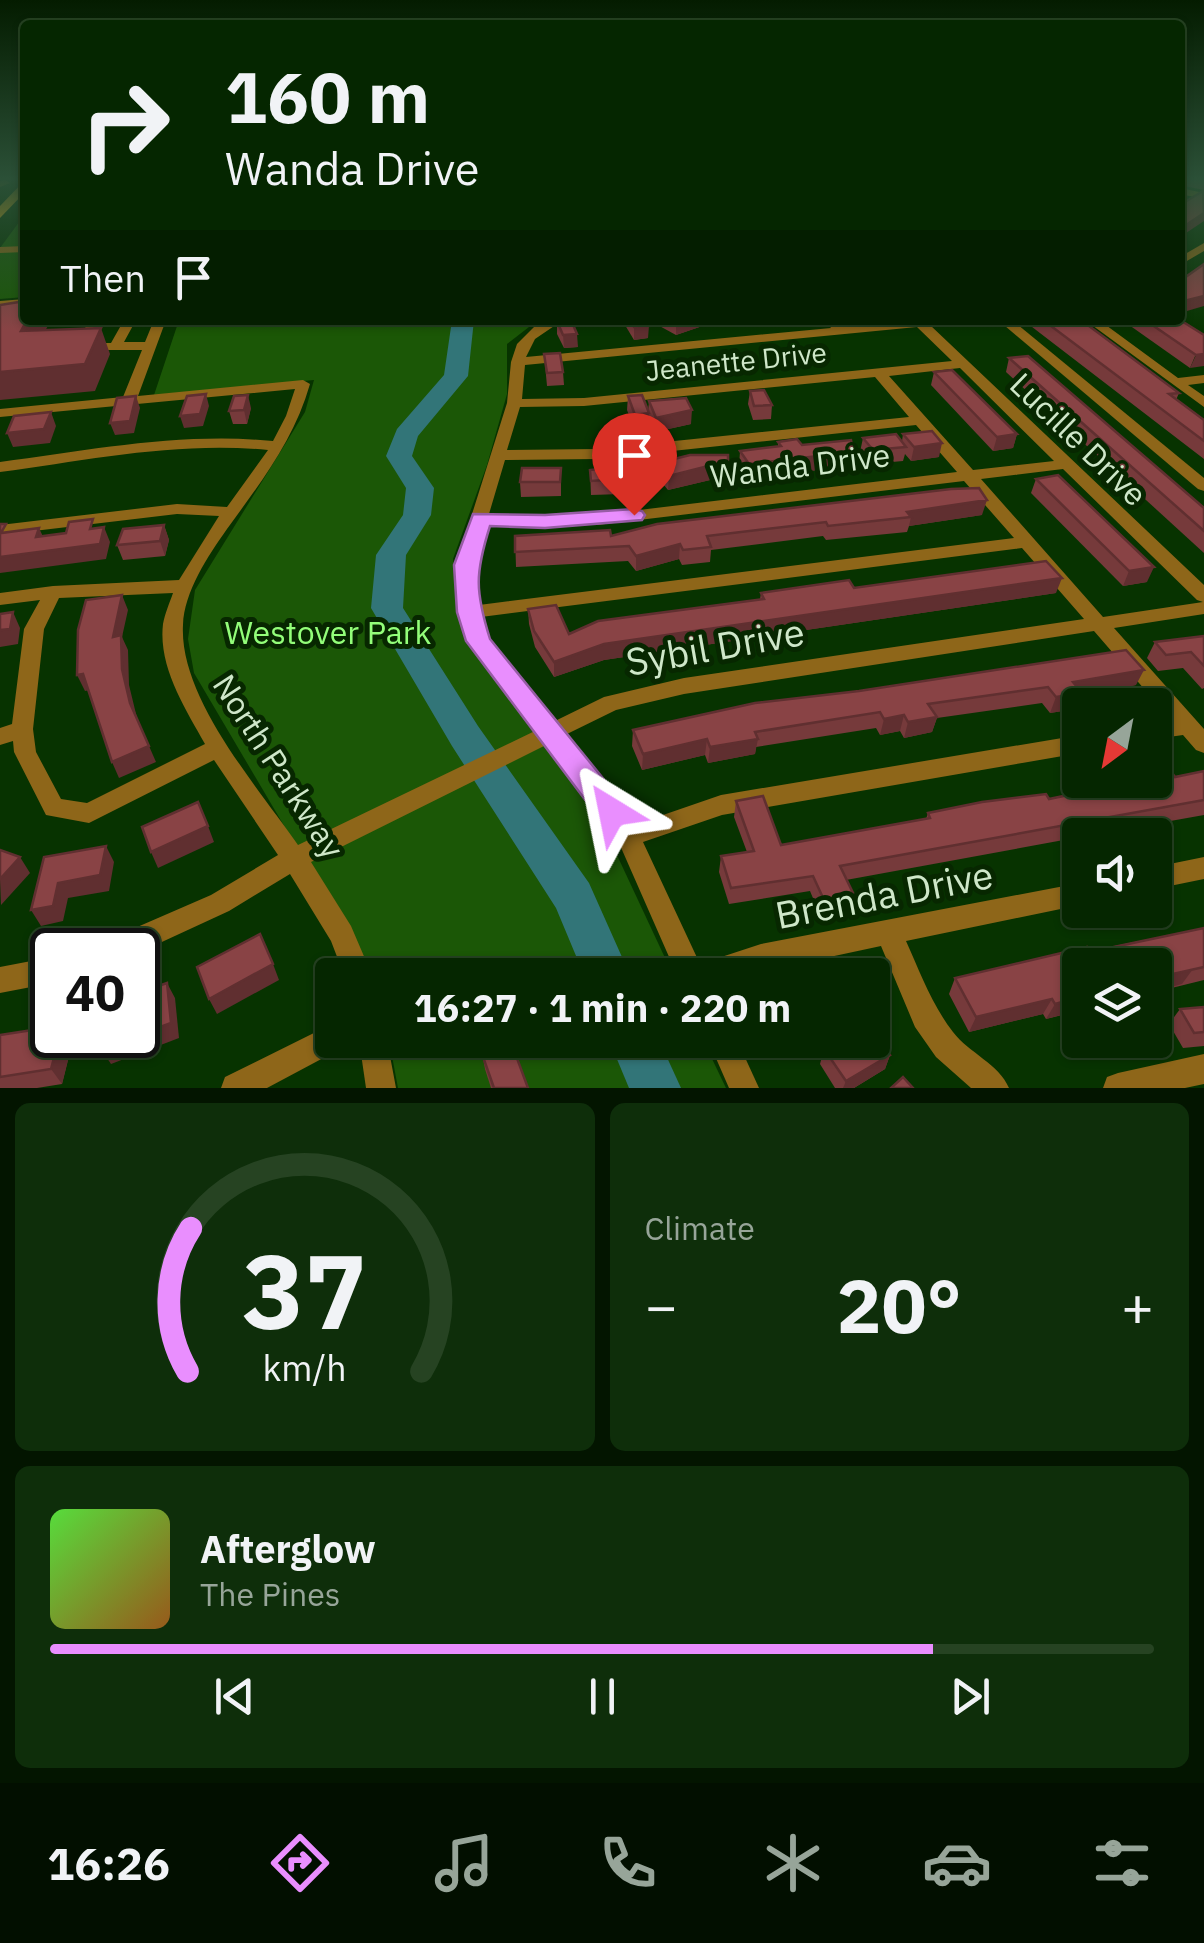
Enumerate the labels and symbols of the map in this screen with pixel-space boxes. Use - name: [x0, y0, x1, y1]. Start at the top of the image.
- street label: Jeanette Drive: [643, 333, 829, 389]
- street label: Lucille Drive: [1002, 363, 1156, 515]
- pin: [592, 413, 677, 516]
- street label: Wanda Drive: [708, 433, 892, 497]
- street label: Sybil Drive: [622, 606, 808, 686]
- park label: Westover Park: [225, 611, 432, 653]
- street label: North Parkway: [204, 666, 354, 866]
- north arrow: [1062, 688, 1172, 798]
- position arrow: [560, 760, 664, 864]
- street label: Brenda Drive: [771, 849, 997, 939]
- speed limit sign: 40: [30, 928, 160, 1058]

